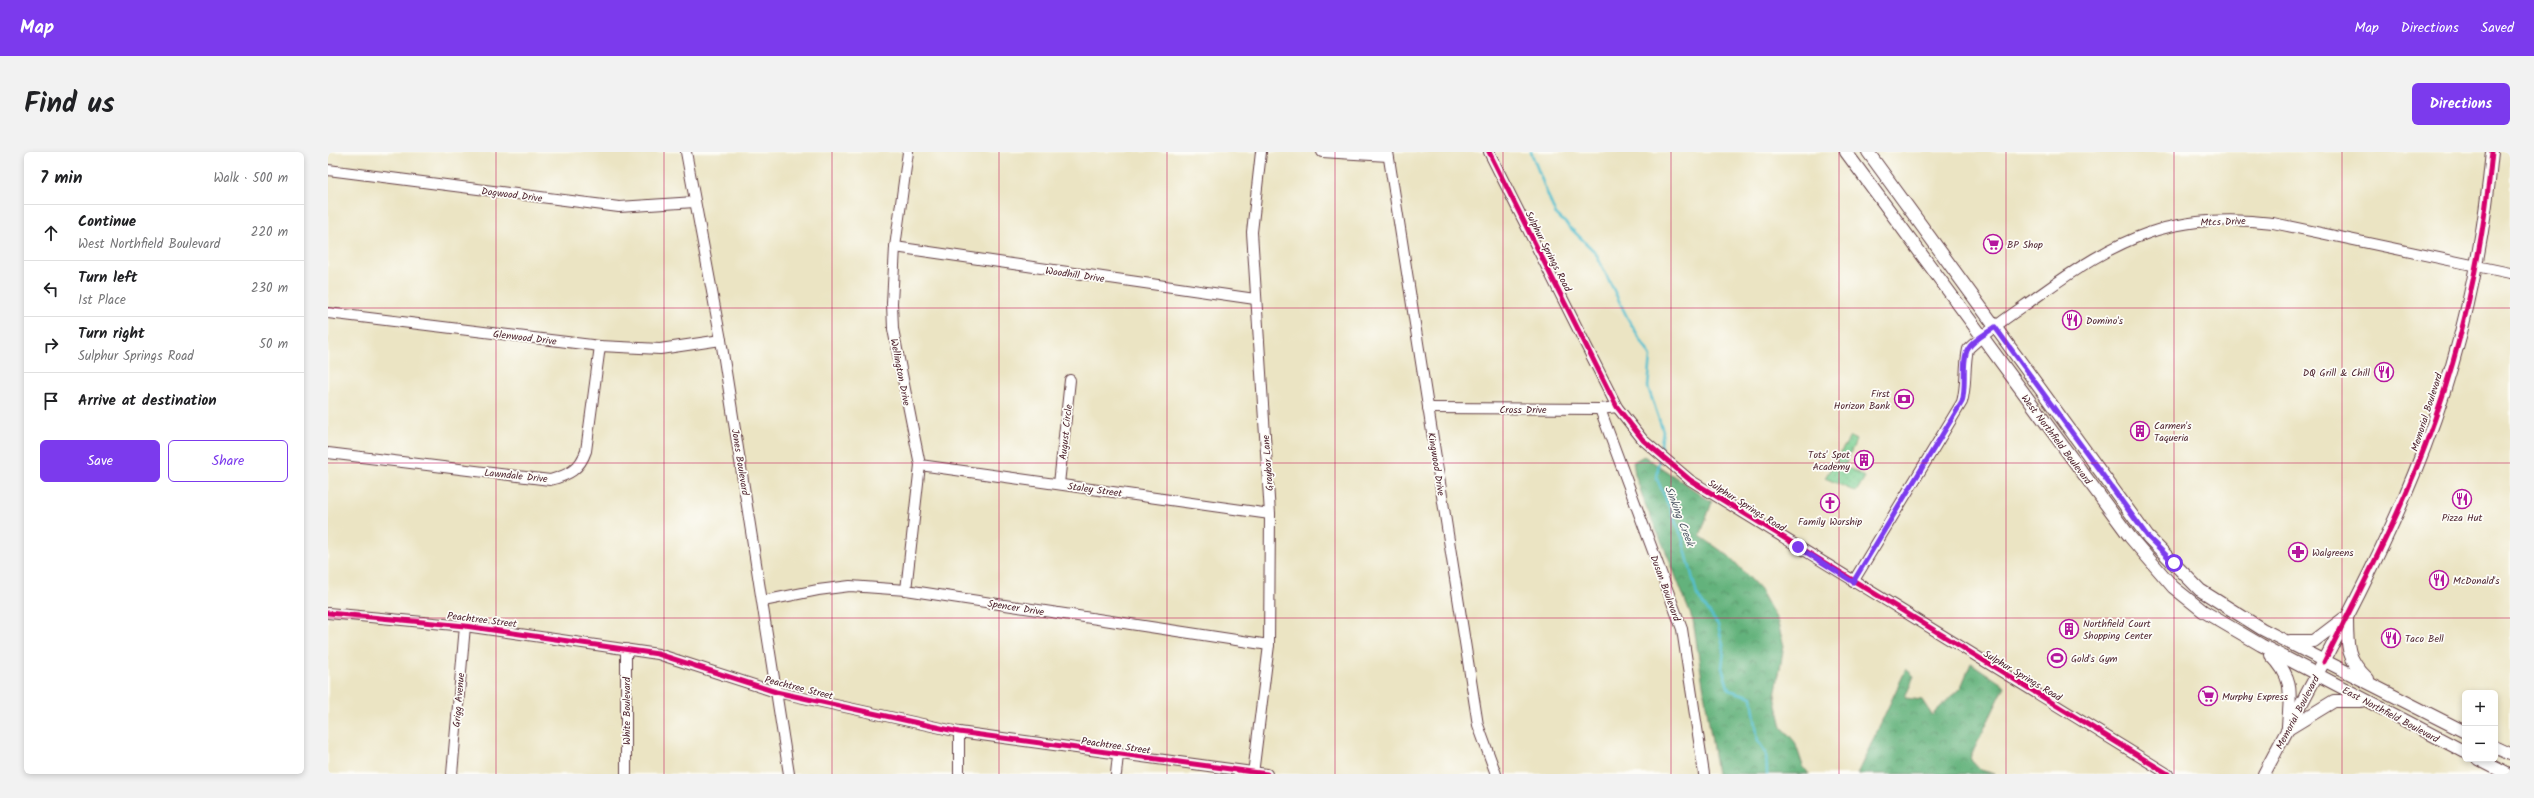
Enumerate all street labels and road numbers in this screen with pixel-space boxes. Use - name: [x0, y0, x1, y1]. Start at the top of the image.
- street label: Dogwood Drive: [480, 183, 544, 207]
- street label: Sulphur Springs Road: [1521, 208, 1576, 296]
- street label: Mtcs Drive: [2200, 213, 2246, 231]
- street label: Woodhill Drive: [1044, 263, 1106, 287]
- street label: Glenwood Drive: [492, 326, 558, 350]
- street label: Wellington Drive: [886, 337, 914, 408]
- street label: Memorial Boulevard: [2407, 370, 2447, 454]
- street label: West Northfield Boulevard: [2017, 391, 2096, 489]
- street label: Cross Drive: [1499, 402, 1547, 418]
- street label: August Circle: [1055, 403, 1077, 461]
- street label: Jones Boulevard: [727, 428, 753, 498]
- street label: Kingwood Drive: [1423, 431, 1449, 498]
- street label: Graybar Lane: [1258, 434, 1278, 491]
- street label: Lawndale Drive: [483, 465, 549, 487]
- street label: Sulphur Springs Road: [1704, 475, 1789, 537]
- street label: Staley Street: [1067, 478, 1123, 502]
- street label: Dusan Boulevard: [1646, 553, 1685, 625]
- street label: Spencer Drive: [986, 596, 1046, 620]
- street label: Peachtree Street: [446, 608, 518, 632]
- street label: Sulphur Springs Road: [1980, 646, 2066, 706]
- street label: Grigg Avenue: [449, 672, 469, 728]
- street label: Peachtree Street: [763, 672, 835, 704]
- street label: Memorial Boulevard: [2272, 672, 2325, 752]
- street label: White Boulevard: [619, 676, 635, 745]
- street label: East Northfield Boulevard: [2339, 683, 2443, 748]
- street label: Peachtree Street: [1080, 733, 1152, 759]

